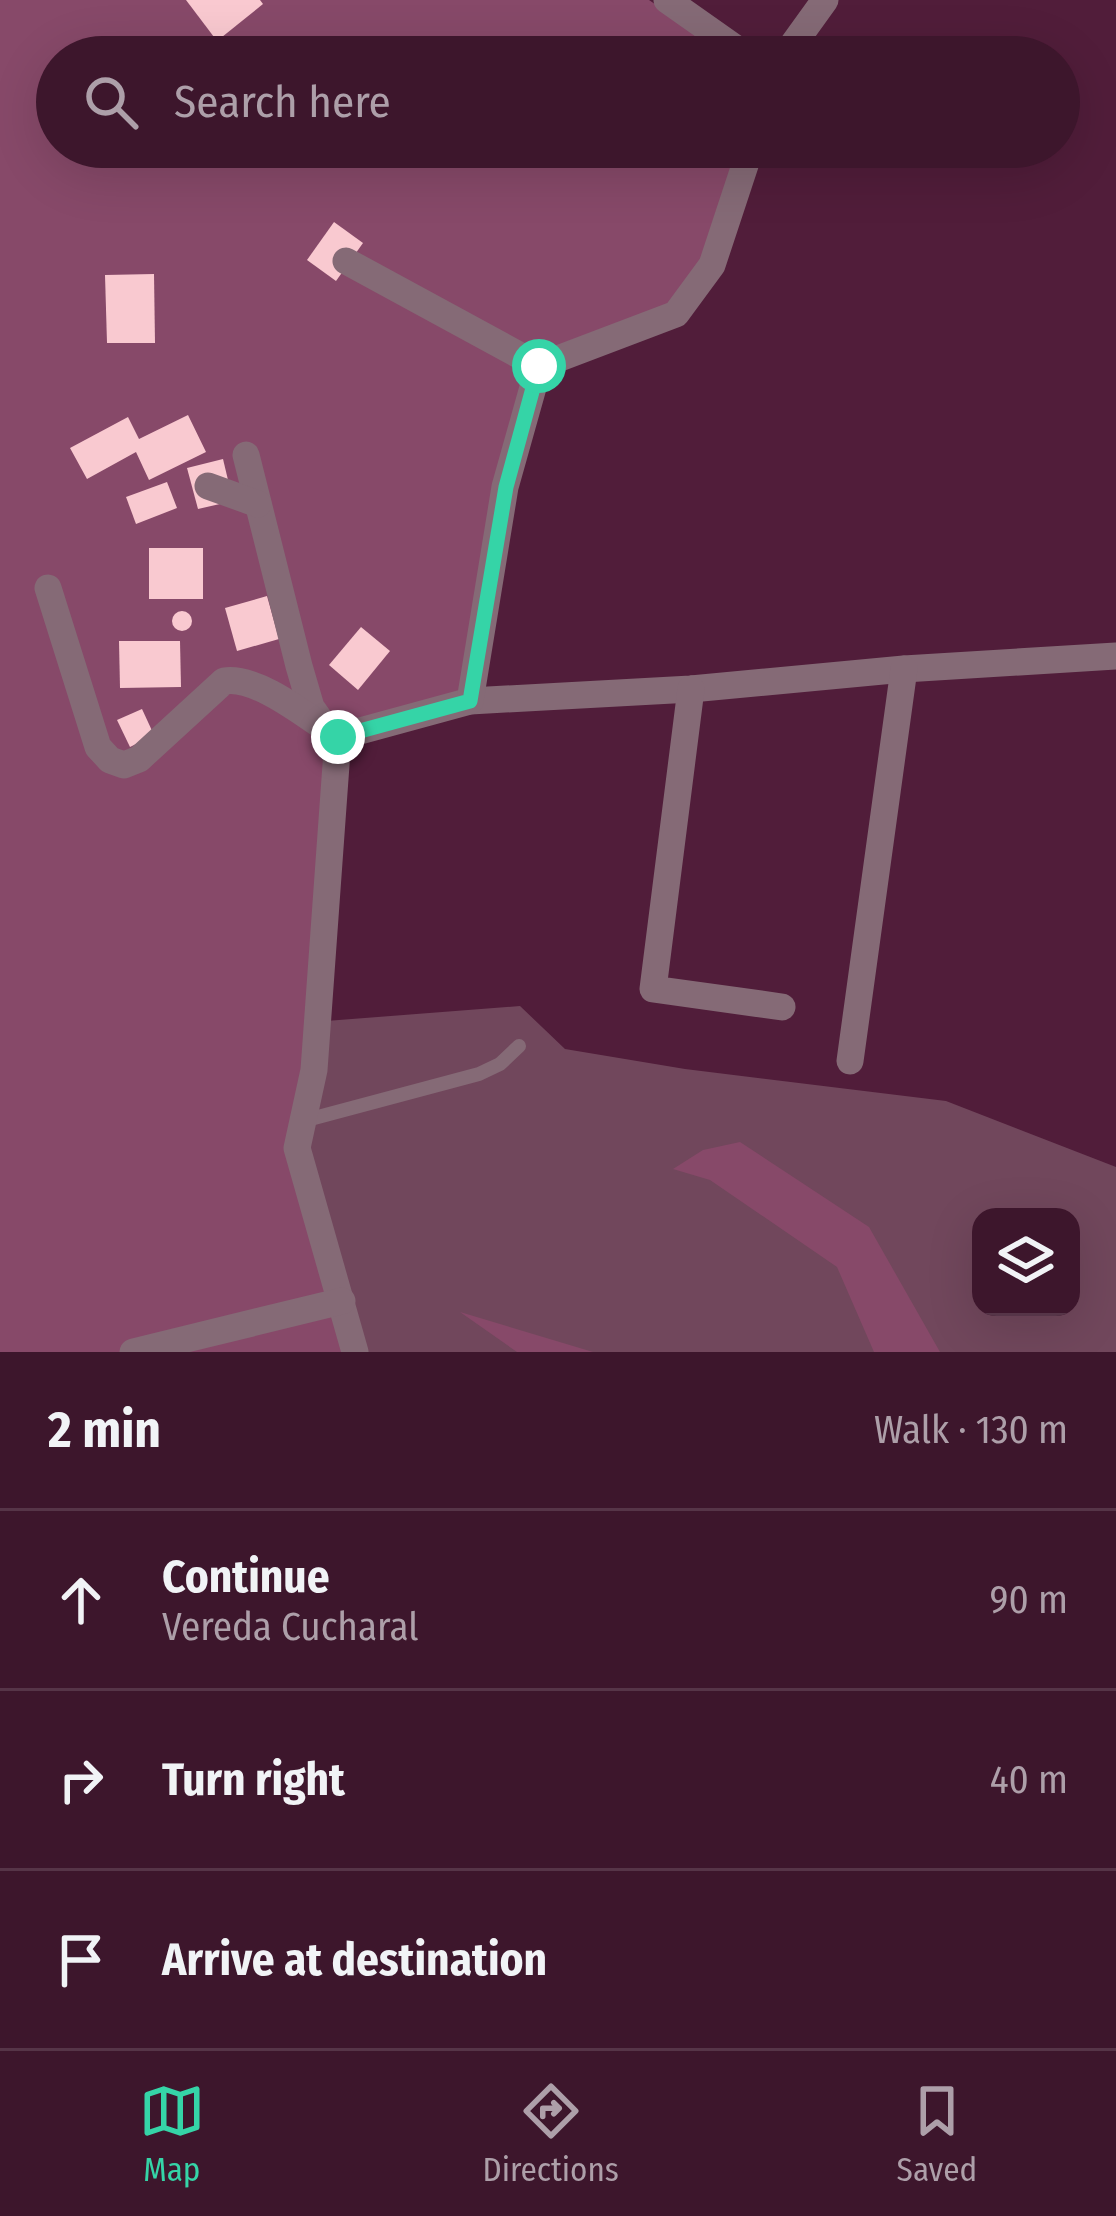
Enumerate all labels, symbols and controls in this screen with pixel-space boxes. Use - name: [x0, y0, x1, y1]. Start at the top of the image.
- search box: [36, 36, 1080, 168]
- icon: search: [78, 69, 144, 135]
- text: Search here: [174, 75, 391, 129]
- route start: [512, 339, 566, 393]
- route end: [311, 710, 365, 764]
- map controls: [972, 1208, 1080, 1316]
- button: layers: [972, 1208, 1080, 1316]
- text: 2 min: [48, 1399, 161, 1461]
- text: Walk · 130 m: [874, 1407, 1068, 1453]
- text: Continue: [162, 1550, 330, 1604]
- icon: ahead: [48, 1567, 114, 1633]
- text: 90 m: [990, 1577, 1068, 1623]
- text: Vereda Cucharal: [162, 1604, 418, 1650]
- icon: right: [48, 1747, 114, 1813]
- text: Turn right: [162, 1753, 345, 1807]
- text: 40 m: [990, 1757, 1068, 1803]
- icon: arrive: [48, 1927, 114, 1993]
- text: Arrive at destination: [162, 1933, 547, 1987]
- tab: Map: [139, 2078, 205, 2190]
- tab: Directions: [482, 2078, 619, 2190]
- tab: Saved: [897, 2078, 977, 2190]

